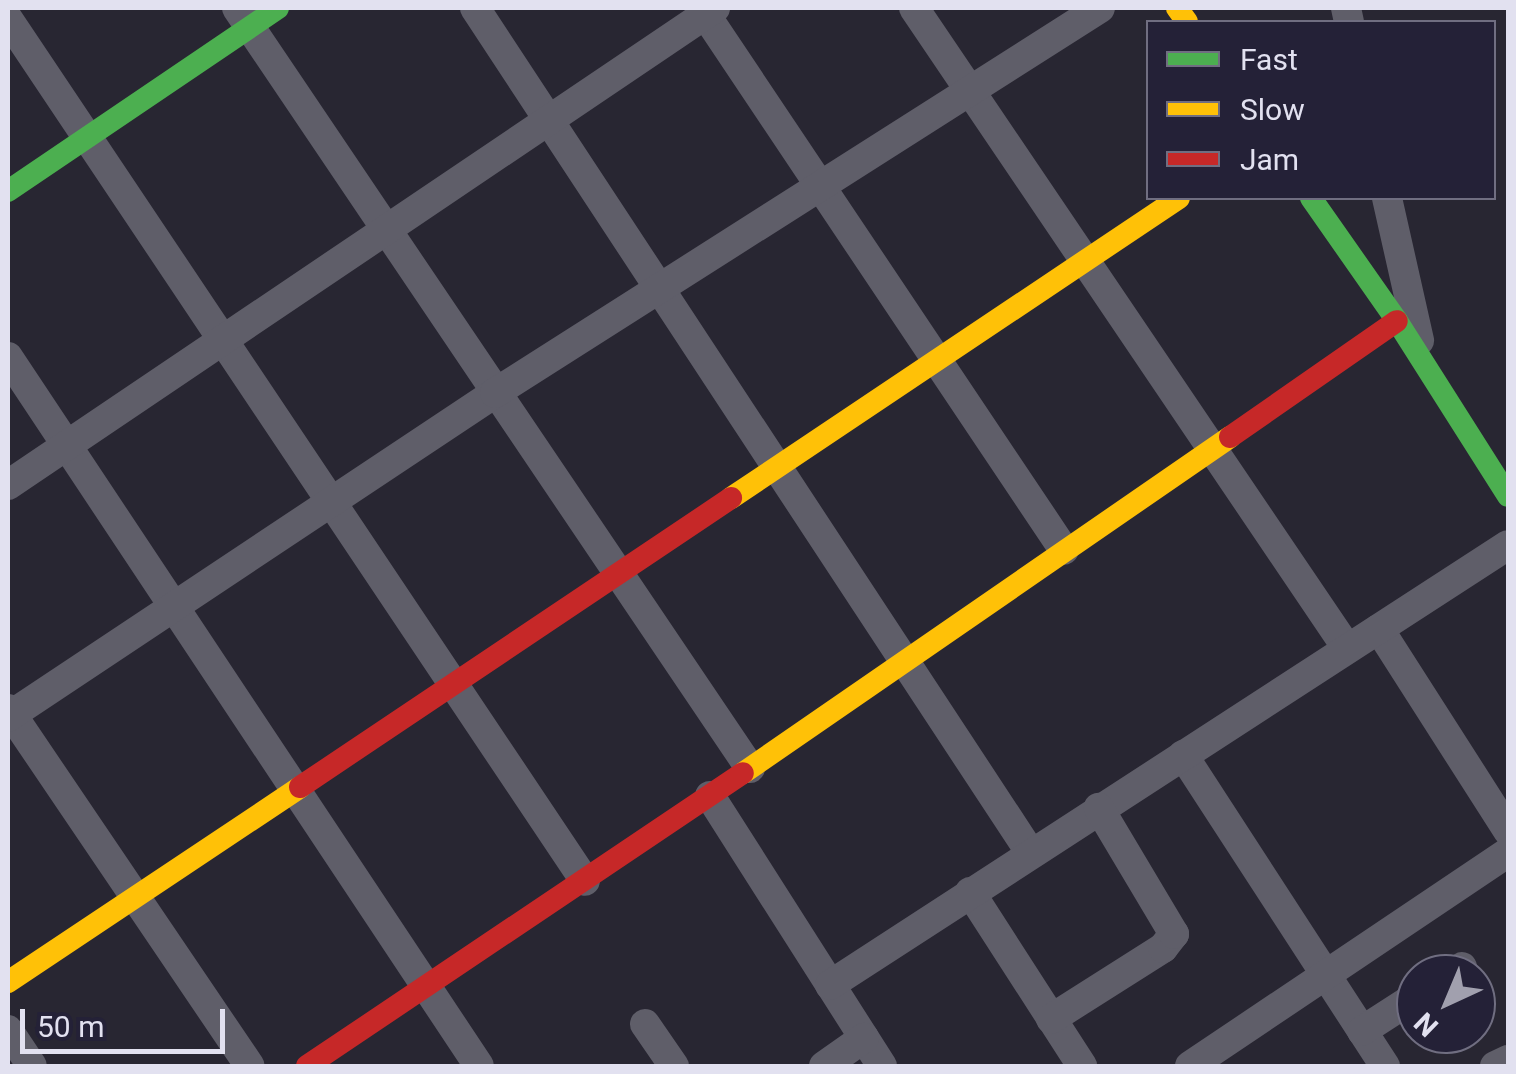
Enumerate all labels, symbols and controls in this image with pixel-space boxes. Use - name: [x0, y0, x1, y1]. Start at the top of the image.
- legend: [1146, 20, 1496, 200]
- text: Fast: [1240, 42, 1298, 77]
- text: Slow: [1240, 92, 1305, 127]
- text: Jam: [1240, 142, 1299, 177]
- north arrow: [1396, 954, 1496, 1054]
- scale bar: [25, 989, 230, 1051]
- text: N: [1408, 1006, 1445, 1043]
- text: 50 m: [37, 1009, 104, 1044]

